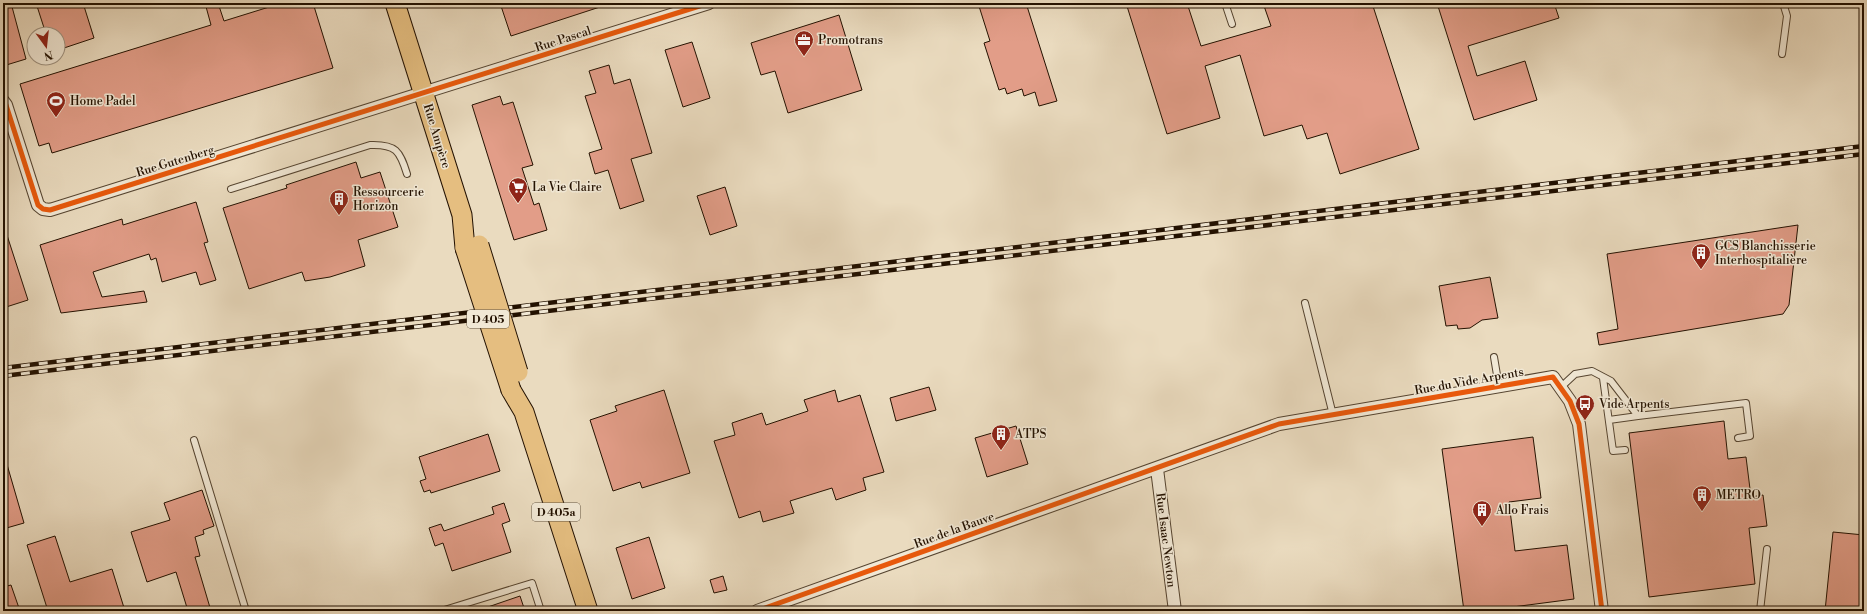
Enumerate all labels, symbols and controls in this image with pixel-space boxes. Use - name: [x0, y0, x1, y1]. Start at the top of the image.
- street label: Rue Pascal: [533, 23, 594, 56]
- north arrow: [26, 26, 66, 66]
- office icon: Promotrans: [793, 29, 815, 57]
- place label: Promotrans: [818, 33, 883, 48]
- text: N: [42, 47, 54, 63]
- sports icon: Home Padel: [45, 90, 67, 118]
- place label: Home Padel: [70, 94, 136, 109]
- street label: Rue Ampère: [420, 102, 453, 170]
- street label: Rue Gutenberg: [134, 142, 217, 180]
- supermarket icon: La Vie Claire: [507, 176, 529, 204]
- place label: La Vie Claire: [532, 180, 602, 195]
- place label: Ressourcerie Horizon: [353, 185, 424, 214]
- building icon: Ressourcerie Horizon: [328, 188, 350, 216]
- place label: GCS Blanchisserie Interhospitalière: [1715, 239, 1816, 268]
- building icon: GCS Blanchisserie Interhospitalière: [1690, 242, 1712, 270]
- road number: D 405: [467, 310, 509, 328]
- street label: Rue du Vide Arpents: [1413, 365, 1525, 398]
- bus stop icon: Vide Arpents: [1574, 393, 1596, 421]
- place label: Vide Arpents: [1598, 397, 1670, 412]
- building icon: ATPS: [990, 423, 1012, 451]
- place label: ATPS: [1014, 427, 1047, 442]
- building icon: METRO: [1691, 484, 1713, 512]
- place label: METRO: [1716, 488, 1761, 503]
- street label: Rue Isaac Newton: [1152, 492, 1179, 588]
- building icon: Allo Frais: [1471, 499, 1493, 527]
- road number: D 405a: [532, 503, 580, 521]
- place label: Allo Frais: [1495, 503, 1549, 518]
- street label: Rue de la Bauve: [912, 509, 996, 552]

